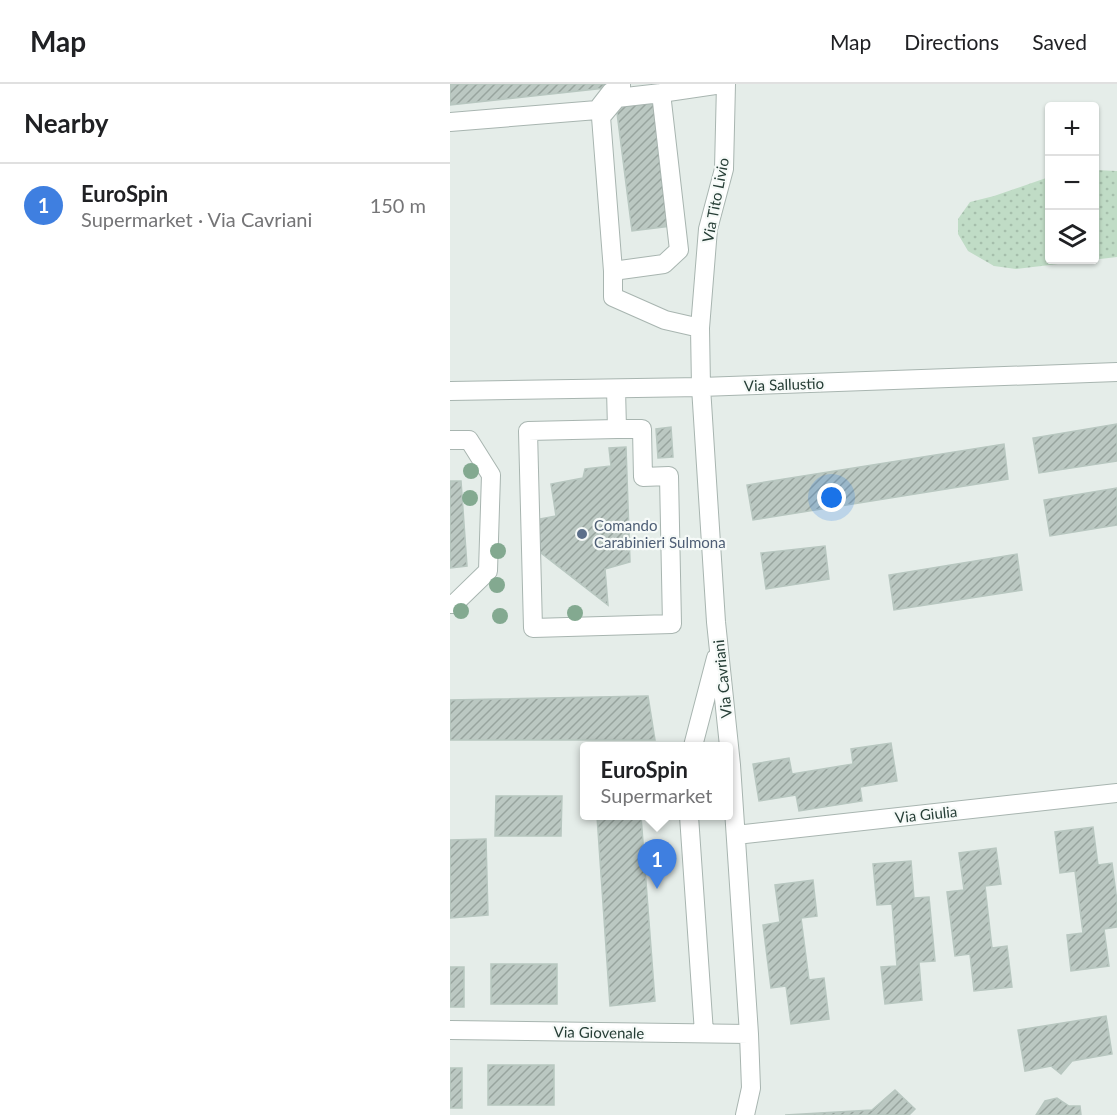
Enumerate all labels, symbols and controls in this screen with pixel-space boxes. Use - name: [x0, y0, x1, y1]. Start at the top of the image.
- text: Map: [30, 24, 86, 58]
- text: Map: [830, 29, 871, 54]
- text: Directions: [904, 29, 999, 54]
- text: Saved: [1032, 29, 1087, 54]
- map controls: [1045, 102, 1099, 264]
- button: +: [1045, 102, 1099, 156]
- text: Nearby: [24, 107, 109, 139]
- street label: Via Tito Livio: [698, 156, 732, 244]
- button: −: [1045, 156, 1099, 210]
- text: EuroSpin: [81, 180, 168, 207]
- text: 1: [38, 193, 49, 217]
- text: 150 m: [370, 193, 426, 217]
- text: Supermarket · Via Cavriani: [81, 207, 312, 231]
- button: layers: [1045, 210, 1099, 264]
- street label: Via Sallustio: [744, 374, 824, 394]
- your location: [817, 483, 846, 512]
- place label: Comando Carabinieri Sulmona: [594, 516, 726, 551]
- marker: Comando Carabinieri Sulmona: [575, 527, 589, 541]
- street label: Via Cavriani: [709, 639, 735, 719]
- popup: [580, 742, 733, 820]
- text: EuroSpin: [601, 756, 688, 783]
- text: Supermarket: [601, 783, 712, 807]
- street label: Via Giulia: [894, 802, 958, 826]
- pin: 1: [638, 840, 676, 889]
- street label: Via Giovenale: [554, 1022, 645, 1042]

